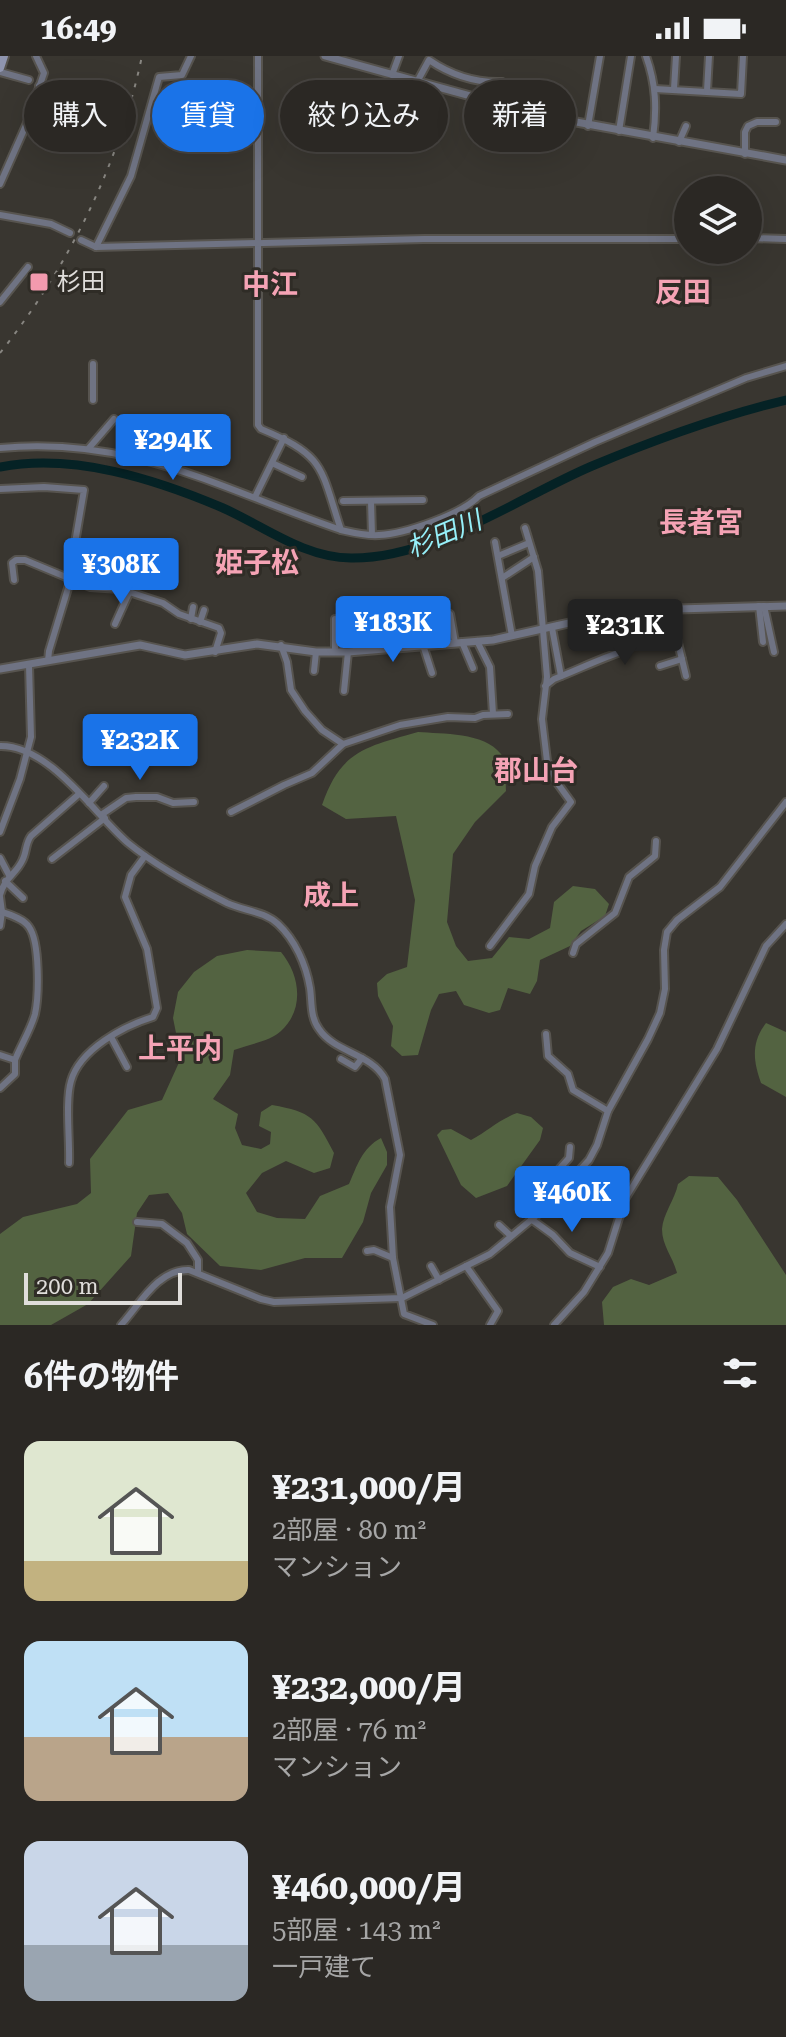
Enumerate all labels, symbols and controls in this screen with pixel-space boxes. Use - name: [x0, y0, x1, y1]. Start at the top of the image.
- text: 16:49: [40, 11, 117, 46]
- chip: 購入: [24, 80, 136, 152]
- chip: 賃貸: [152, 80, 264, 152]
- chip: 絞り込み: [280, 80, 448, 152]
- chip: 新着: [464, 80, 576, 152]
- map controls: [674, 176, 762, 264]
- button: layers: [674, 176, 762, 264]
- place label: 杉田: [57, 268, 105, 296]
- district label: 中江: [242, 268, 298, 301]
- marker: 杉田: [28, 271, 50, 293]
- district label: 反田: [655, 276, 711, 309]
- pin: ¥294K: [117, 414, 229, 482]
- text: ¥294K: [134, 425, 212, 455]
- water label: 杉田川: [402, 504, 489, 563]
- district label: 長者宮: [659, 506, 743, 539]
- pin: ¥308K: [65, 538, 177, 606]
- district label: 姫子松: [215, 546, 299, 579]
- text: ¥308K: [82, 549, 160, 579]
- pin: ¥183K: [337, 596, 449, 664]
- pin: ¥231K: [569, 599, 681, 667]
- text: ¥183K: [354, 607, 432, 637]
- text: ¥231K: [586, 610, 664, 640]
- pin: ¥232K: [84, 714, 196, 782]
- text: ¥232K: [101, 725, 179, 755]
- district label: 郡山台: [494, 754, 578, 787]
- district label: 成上: [303, 879, 359, 912]
- district label: 上平内: [138, 1032, 222, 1065]
- pin: ¥460K: [516, 1166, 628, 1234]
- text: ¥460K: [533, 1177, 611, 1207]
- scale bar: [24, 1269, 182, 1305]
- text: 200 m: [36, 1274, 99, 1299]
- icon: filters: [718, 1351, 762, 1395]
- text: 6件の物件: [24, 1356, 179, 1396]
- text: ¥231,000/月: [272, 1467, 466, 1507]
- icon: home: [88, 1473, 184, 1569]
- text: 2部屋 · 80 m²: [272, 1515, 426, 1545]
- text: マンション: [272, 1552, 402, 1582]
- text: ¥232,000/月: [272, 1667, 466, 1707]
- icon: home: [88, 1673, 184, 1769]
- text: 2部屋 · 76 m²: [272, 1715, 426, 1745]
- text: マンション: [272, 1752, 402, 1782]
- text: ¥460,000/月: [272, 1867, 466, 1907]
- icon: home: [88, 1873, 184, 1969]
- text: 5部屋 · 143 m²: [272, 1915, 441, 1945]
- text: 一戸建て: [272, 1952, 376, 1982]

